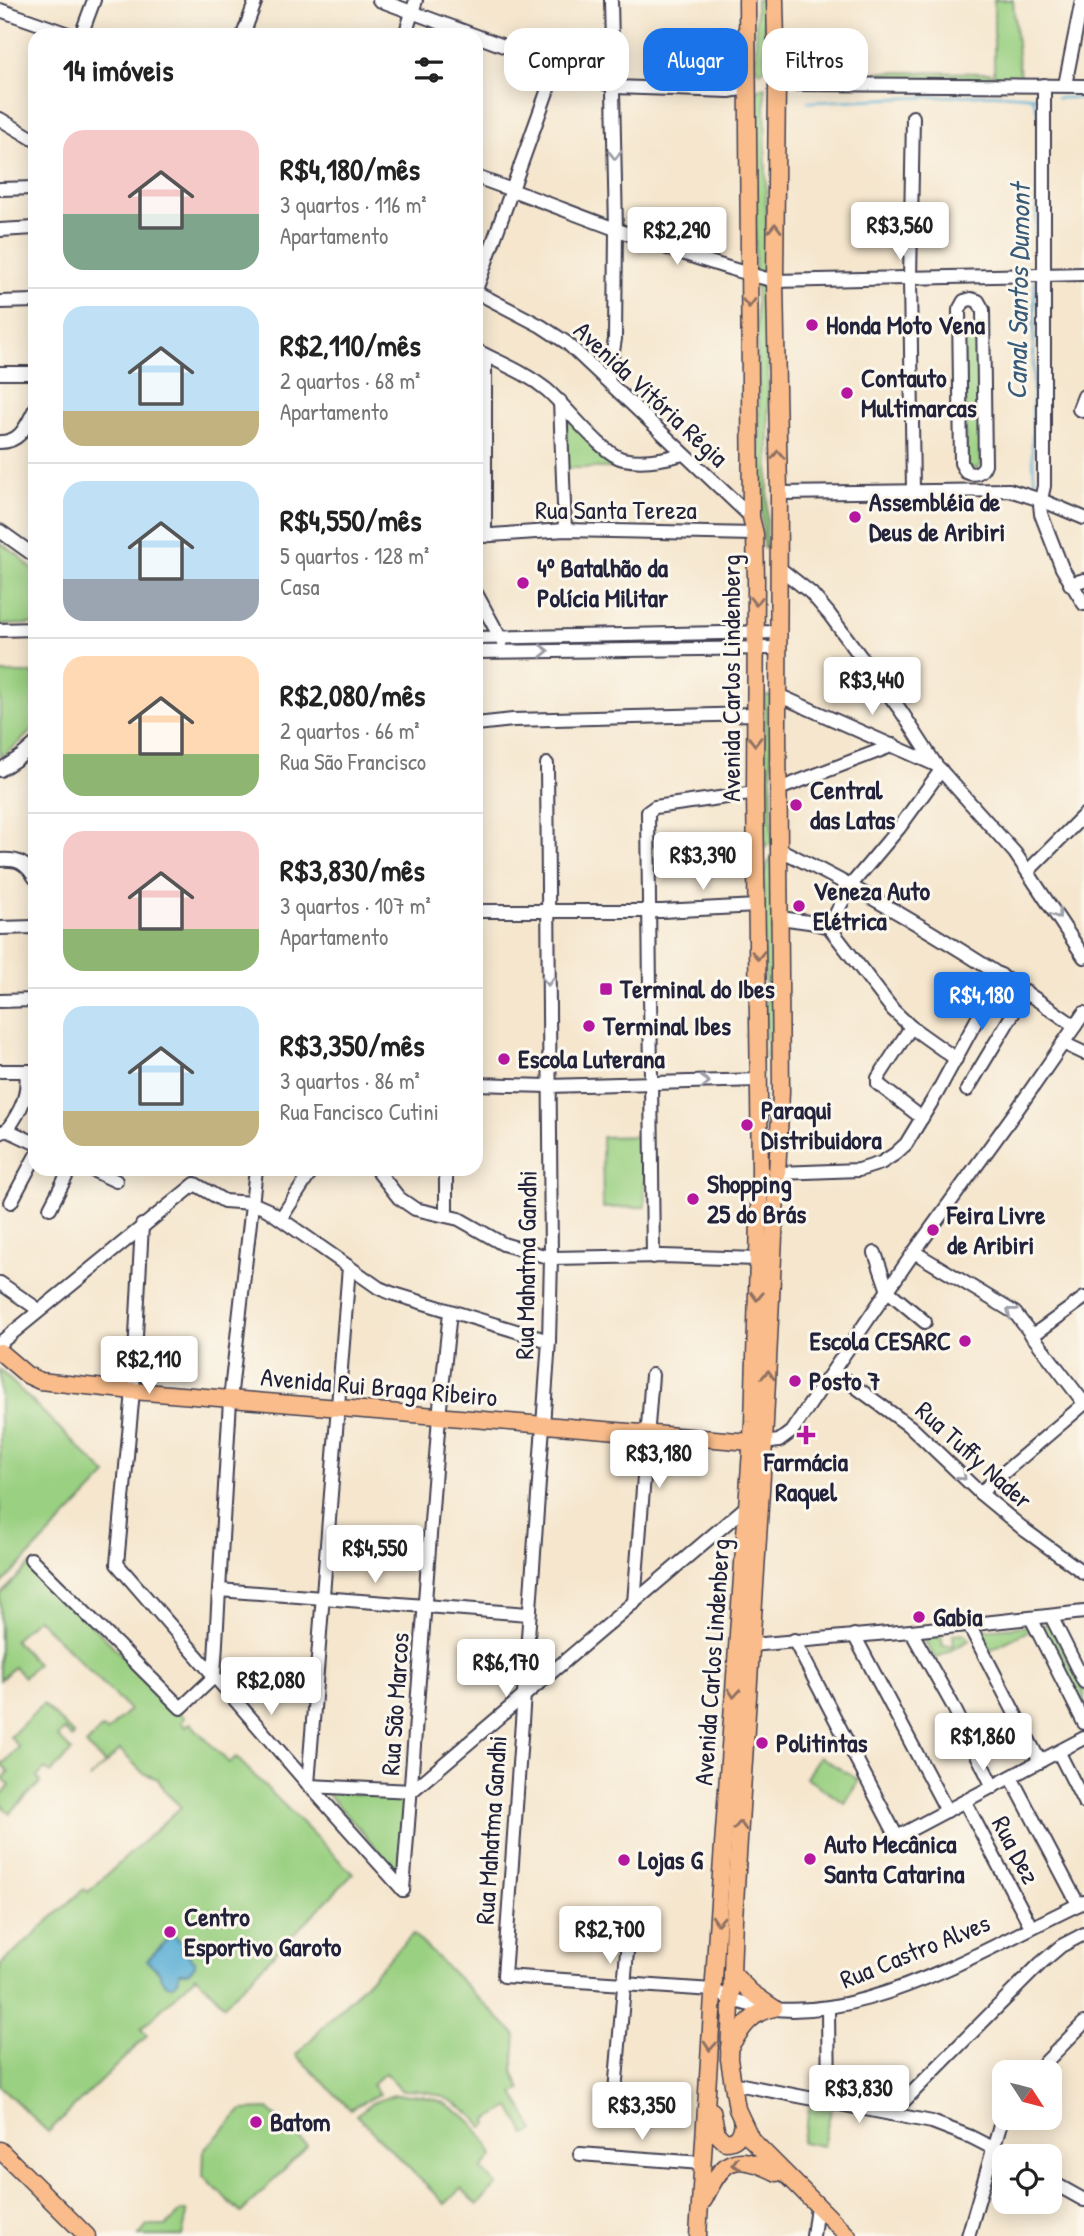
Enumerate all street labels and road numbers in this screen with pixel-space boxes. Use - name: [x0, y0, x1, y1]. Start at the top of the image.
- street label: Avenida Vitória Régia: [567, 313, 736, 474]
- street label: Rua Santa Tereza: [535, 492, 697, 527]
- street label: Avenida Carlos Lindenberg: [713, 554, 748, 802]
- street label: Rua Mahatma Gandhi: [506, 1170, 545, 1360]
- street label: Avenida Rui Braga Ribeiro: [259, 1359, 499, 1414]
- street label: Rua Tuffy Nader: [908, 1393, 1040, 1517]
- street label: Avenida Carlos Lindenberg: [685, 1537, 738, 1787]
- street label: Rua São Marcos: [372, 1631, 417, 1777]
- street label: Rua Mahatma Gandhi: [466, 1734, 515, 1926]
- street label: Rua Dez: [984, 1810, 1049, 1890]
- street label: Rua Castro Alves: [835, 1905, 995, 1996]

